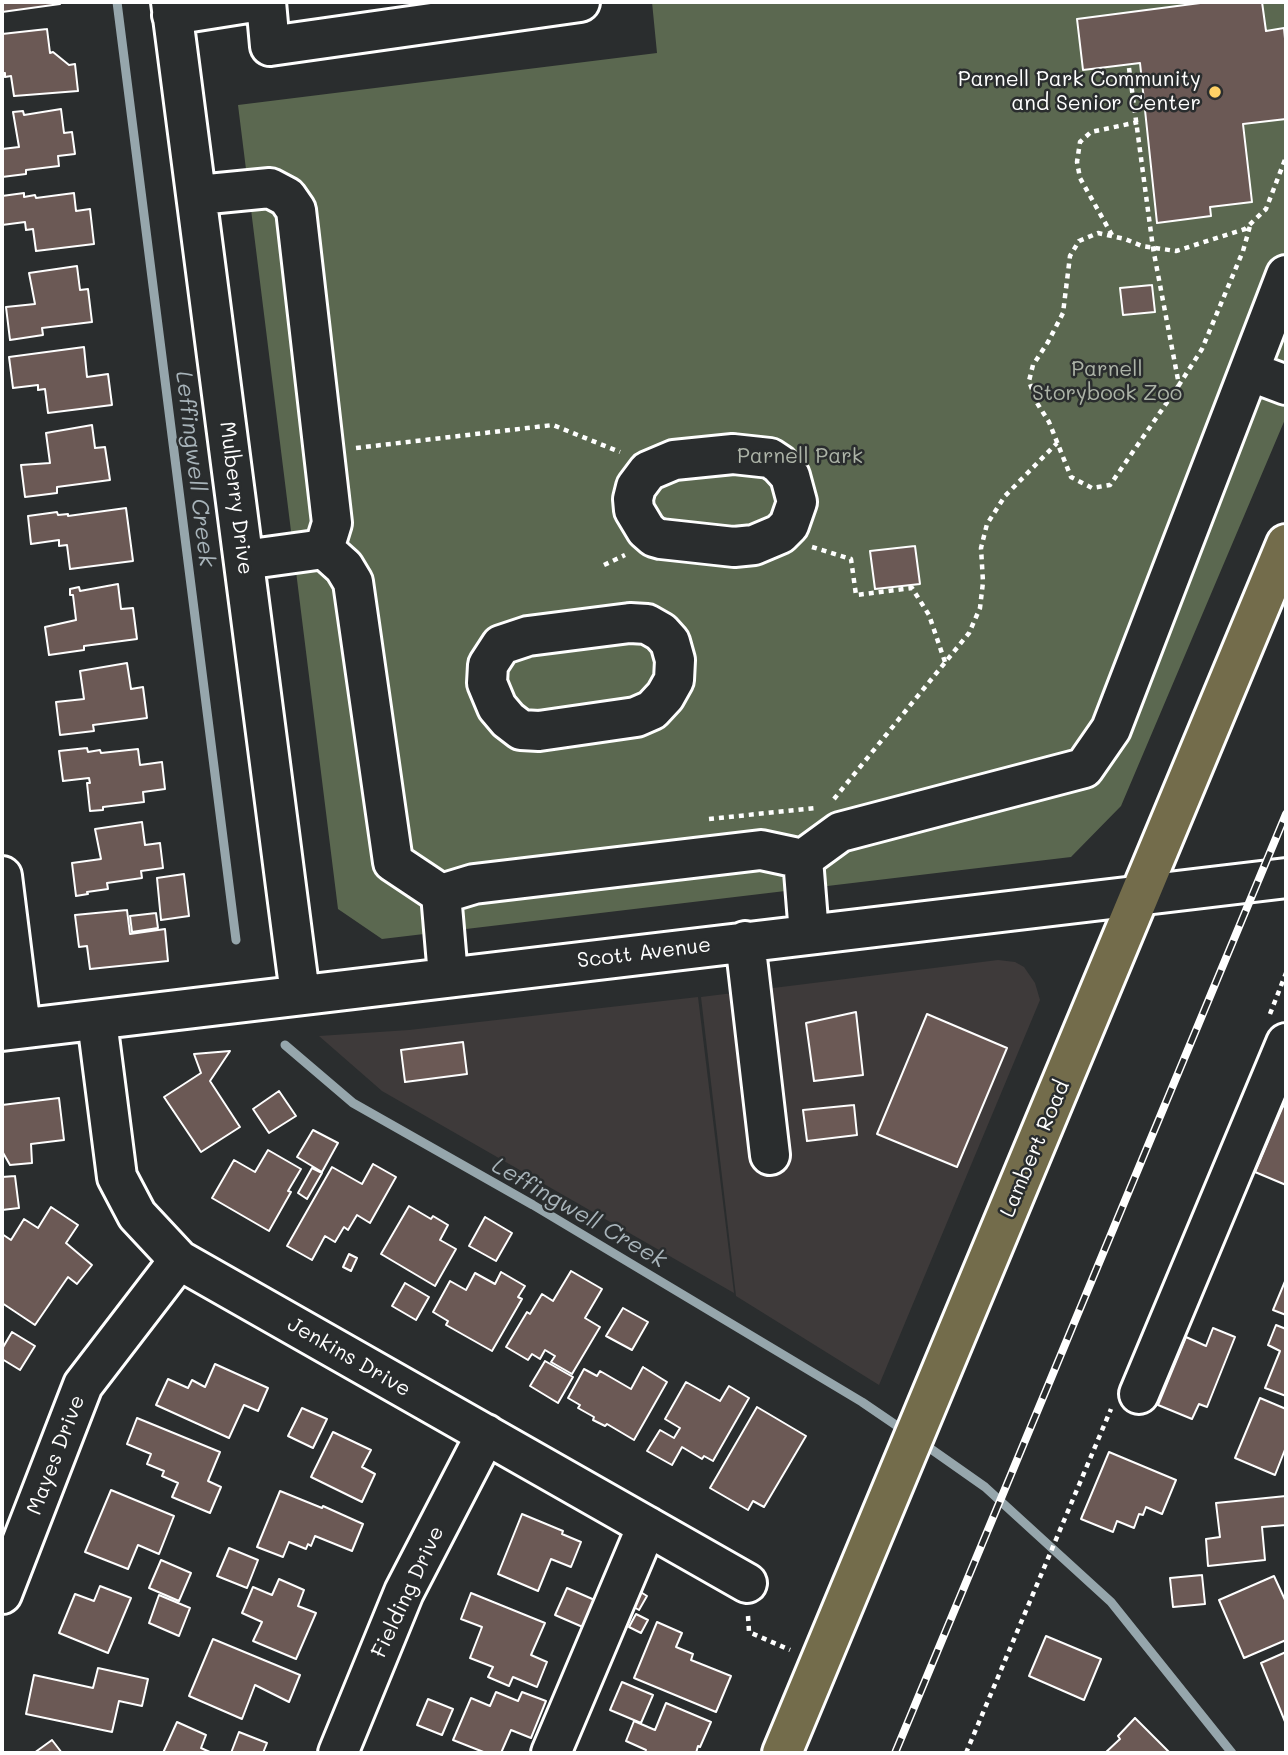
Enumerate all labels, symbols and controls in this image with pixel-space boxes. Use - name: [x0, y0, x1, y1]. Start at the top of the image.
- place label: Parnell Park Community and Senior Center: [958, 67, 1201, 117]
- marker: Parnell Park Community and Senior Center: [1207, 84, 1223, 100]
- park label: Parnell Storybook Zoo: [1032, 357, 1182, 407]
- water label: Leffingwell Creek: [169, 370, 221, 568]
- street label: Mulberry Drive: [214, 420, 258, 576]
- park label: Parnell Park: [737, 444, 863, 470]
- street label: Scott Avenue: [576, 932, 712, 974]
- street label: Lambert Road: [995, 1077, 1075, 1221]
- water label: Leffingwell Creek: [487, 1152, 671, 1274]
- street label: Jenkins Drive: [283, 1312, 415, 1402]
- street label: Mayes Drive: [22, 1392, 90, 1518]
- street label: Fielding Drive: [367, 1522, 449, 1662]

